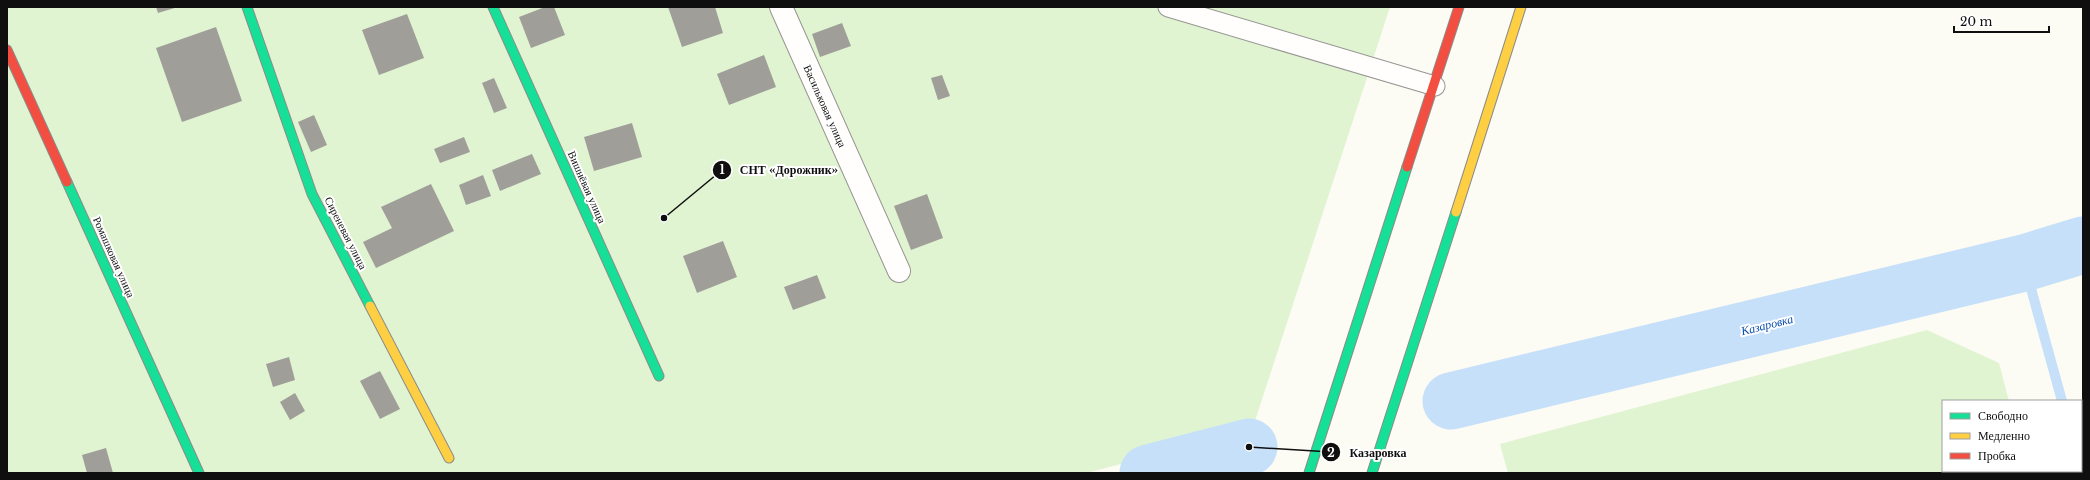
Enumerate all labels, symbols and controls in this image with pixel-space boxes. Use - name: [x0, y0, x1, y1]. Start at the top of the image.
- scale bar: [1954, 8, 2049, 34]
- text: 20 m: [1960, 14, 1992, 29]
- street label: Васильковая улица: [800, 62, 850, 150]
- street label: Вишнёвая улица: [565, 149, 609, 225]
- callout: СНТ «Дорожник»: [712, 158, 847, 182]
- text: 1: [719, 162, 725, 177]
- text: СНТ «Дорожник»: [740, 162, 839, 177]
- street label: Сиреневая улица: [322, 194, 370, 272]
- street label: Ромашковая улица: [90, 214, 138, 300]
- water label: Казаровка: [1738, 311, 1794, 338]
- legend: [1942, 400, 2082, 472]
- text: Свободно: [1978, 408, 2028, 423]
- text: Медленно: [1978, 428, 2030, 443]
- callout: Казаровка: [1321, 440, 1414, 464]
- text: 2: [1327, 445, 1335, 460]
- text: Казаровка: [1350, 445, 1406, 460]
- text: Пробка: [1978, 448, 2016, 463]

